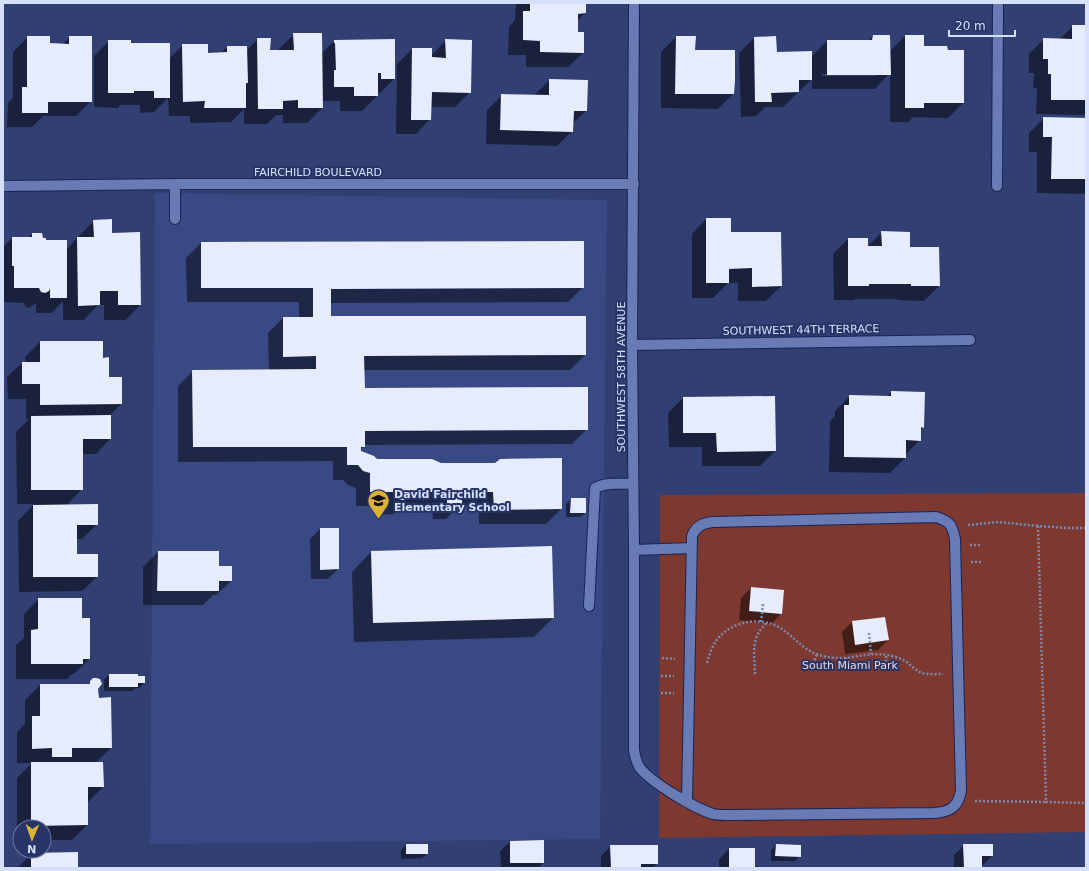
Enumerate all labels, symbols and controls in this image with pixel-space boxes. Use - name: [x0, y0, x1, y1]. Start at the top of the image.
- scale bar: [949, 12, 1015, 38]
- text: 20 m: [955, 19, 986, 33]
- street label: FAIRCHILD BOULEVARD: [254, 166, 382, 179]
- street label: SOUTHWEST 58TH AVENUE: [615, 302, 628, 452]
- street label: SOUTHWEST 44TH TERRACE: [723, 322, 879, 338]
- school or university icon: David Fairchild Elementary School: [365, 487, 391, 520]
- place label: David Fairchild Elementary School: [394, 488, 510, 514]
- park label: South Miami Park: [802, 659, 899, 672]
- north arrow: [12, 819, 52, 859]
- text: N: [27, 842, 37, 855]

